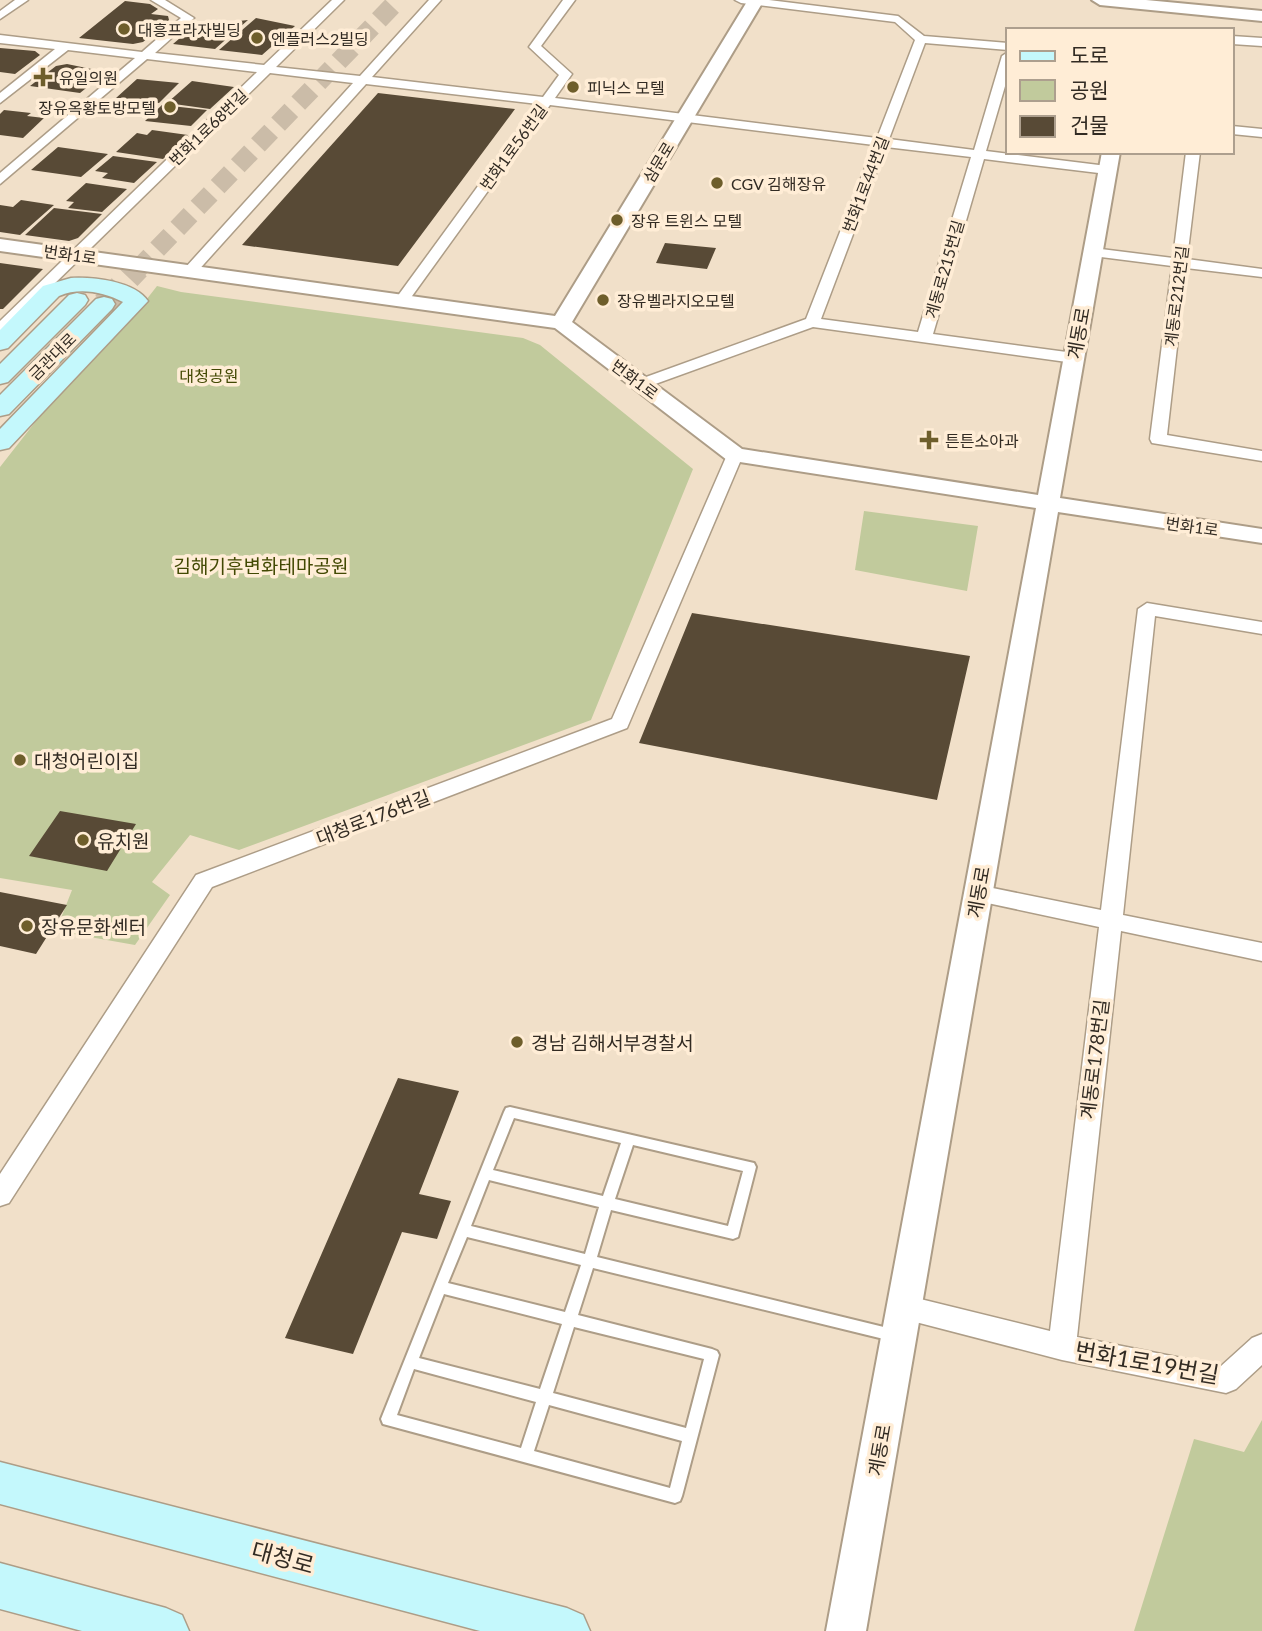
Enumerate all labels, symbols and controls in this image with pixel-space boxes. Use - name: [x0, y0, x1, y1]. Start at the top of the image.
- place label: 대흥프라자빌딩: [138, 20, 241, 39]
- marker: 대흥프라자빌딩: [116, 21, 132, 37]
- legend: [1006, 28, 1234, 154]
- place label: 엔플러스2빌딩: [271, 29, 369, 48]
- marker: 엔플러스2빌딩: [249, 30, 265, 46]
- text: 도로: [1070, 42, 1109, 67]
- marker: 유일의원: [33, 67, 53, 87]
- place label: 유일의원: [59, 68, 118, 87]
- text: 공원: [1070, 77, 1109, 102]
- place label: 피닉스 모텔: [587, 78, 665, 97]
- marker: 피닉스 모텔: [565, 79, 581, 95]
- street label: 번화1로68번길: [165, 85, 251, 169]
- place label: 장유옥황토방모텔: [38, 98, 156, 117]
- marker: 장유옥황토방모텔: [162, 99, 178, 115]
- street label: 번화1로56번길: [475, 100, 551, 194]
- text: 건물: [1070, 112, 1109, 137]
- street label: 번화1로44번길: [838, 133, 892, 235]
- street label: 삼문로: [638, 138, 678, 186]
- place label: CGV 김해장유: [731, 174, 826, 193]
- marker: CGV 김해장유: [709, 175, 725, 191]
- place label: 장유 트윈스 모텔: [631, 211, 742, 230]
- marker: 장유 트윈스 모텔: [609, 212, 625, 228]
- street label: 계동로215번길: [921, 218, 967, 320]
- street label: 번화1로: [42, 241, 98, 267]
- street label: 계동로212번길: [1160, 244, 1192, 348]
- place label: 장유벨라지오모텔: [617, 291, 735, 310]
- marker: 장유벨라지오모텔: [595, 292, 611, 308]
- street label: 계동로: [1062, 305, 1094, 361]
- street label: 금관대로: [24, 328, 80, 384]
- street label: 번화1로: [608, 355, 662, 403]
- park label: 대청공원: [180, 366, 238, 385]
- marker: 튼튼소아과: [919, 430, 939, 450]
- place label: 튼튼소아과: [945, 431, 1019, 450]
- street label: 번화1로: [1164, 513, 1220, 539]
- park label: 김해기후변화테마공원: [174, 554, 348, 577]
- place label: 대청어린이집: [34, 749, 139, 772]
- marker: 대청어린이집: [12, 752, 28, 768]
- street label: 대청로176번길: [313, 785, 433, 849]
- place label: 유치원: [97, 829, 149, 852]
- marker: 유치원: [75, 832, 91, 848]
- street label: 계동로: [962, 864, 994, 920]
- place label: 장유문화센터: [41, 915, 146, 938]
- marker: 장유문화센터: [19, 918, 35, 934]
- street label: 계동로178번길: [1075, 998, 1113, 1120]
- place label: 경남 김해서부경찰서: [531, 1031, 693, 1054]
- marker: 경남 김해서부경찰서: [509, 1034, 525, 1050]
- street label: 번화1로19번길: [1073, 1336, 1221, 1388]
- street label: 계동로: [863, 1422, 895, 1478]
- street label: 대청로: [249, 1535, 317, 1579]

